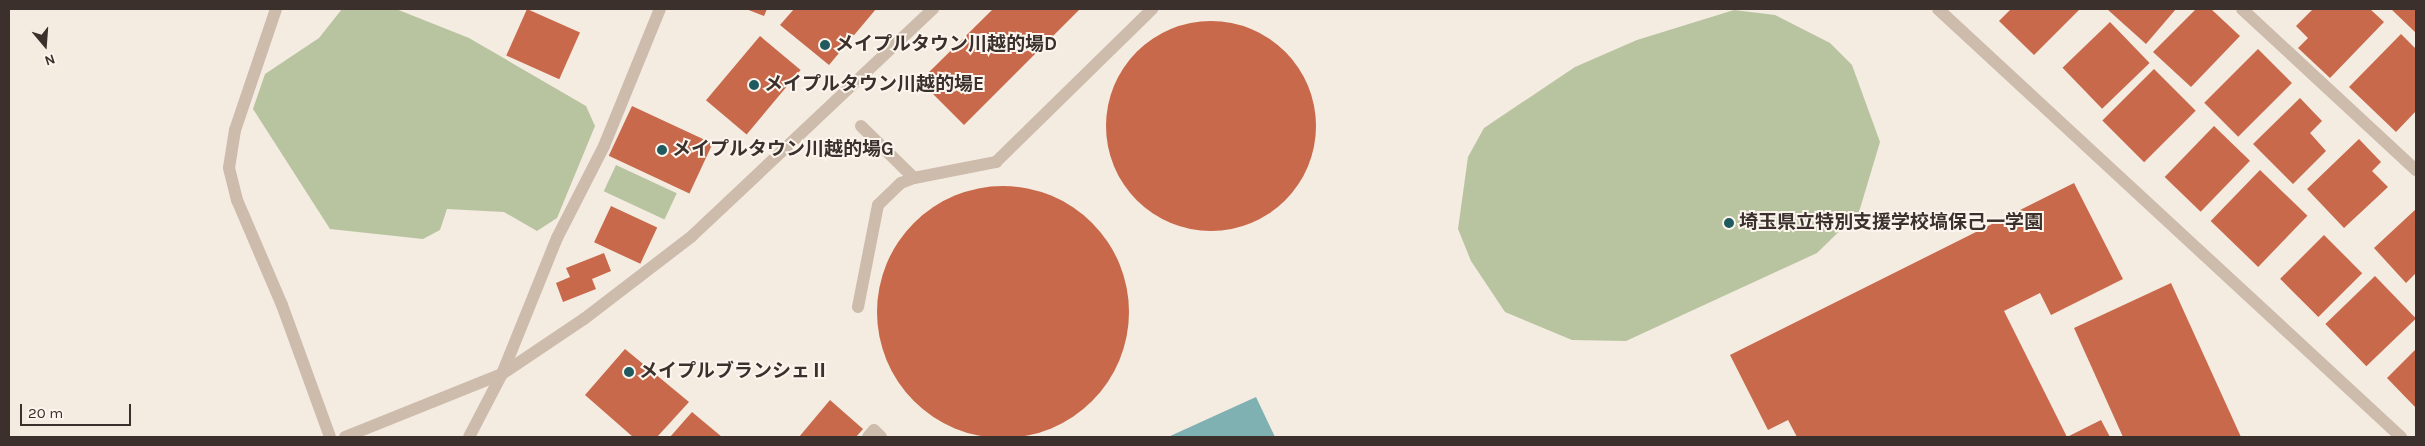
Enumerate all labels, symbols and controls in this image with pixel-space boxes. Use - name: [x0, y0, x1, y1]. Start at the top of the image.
- north arrow: [20, 20, 70, 70]
- place label: メイプルタウン川越的場D: [835, 34, 1057, 56]
- marker: メイプルタウン川越的場D: [819, 39, 831, 51]
- text: N: [42, 50, 57, 69]
- place label: メイプルタウン川越的場E: [764, 74, 984, 96]
- marker: メイプルタウン川越的場E: [748, 79, 760, 91]
- place label: メイプルタウン川越的場G: [672, 139, 894, 161]
- marker: メイプルタウン川越的場G: [656, 144, 668, 156]
- place label: 埼玉県立特別支援学校塙保己一学園: [1739, 212, 2043, 234]
- marker: 埼玉県立特別支援学校塙保己一学園: [1723, 217, 1735, 229]
- place label: メイプルブランシェⅡ: [639, 361, 829, 383]
- marker: メイプルブランシェⅡ: [623, 366, 635, 378]
- scale bar: [22, 394, 134, 426]
- text: 20 m: [28, 404, 63, 422]

